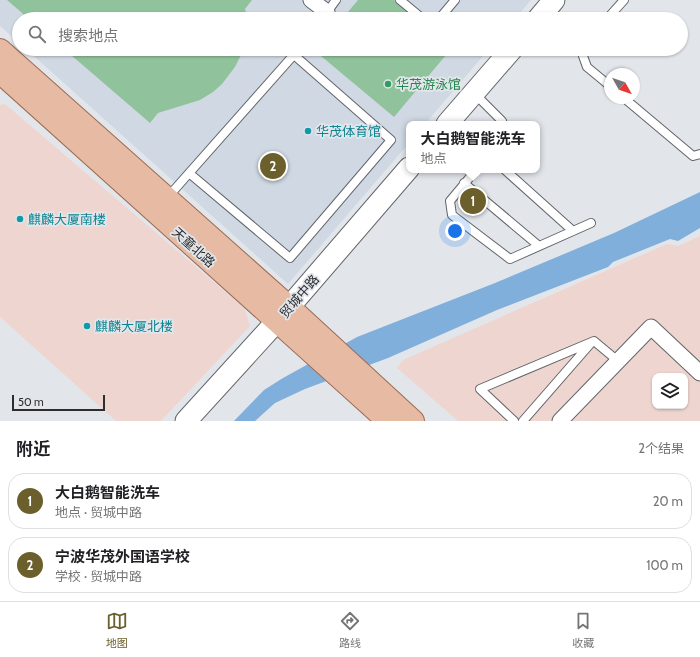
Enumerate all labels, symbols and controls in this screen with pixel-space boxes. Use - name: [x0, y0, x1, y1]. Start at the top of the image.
- search box: [12, 12, 688, 56]
- icon: search: [26, 23, 48, 45]
- text: 搜索地点: [58, 27, 118, 45]
- north arrow: [604, 68, 640, 104]
- place label: 华茂游泳馆: [396, 76, 461, 92]
- marker: 华茂游泳馆: [383, 79, 393, 89]
- popup: [406, 121, 540, 173]
- place label: 华茂体育馆: [316, 123, 381, 139]
- marker: 华茂体育馆: [303, 126, 313, 136]
- text: 大白鹅智能洗车: [420, 130, 526, 148]
- text: 地点: [420, 150, 447, 166]
- pin: 2: [260, 151, 286, 181]
- pin: 1: [460, 186, 486, 216]
- place label: 麒麟大厦南楼: [28, 211, 106, 227]
- marker: 麒麟大厦南楼: [15, 214, 25, 224]
- your location: [445, 221, 465, 241]
- street label: 天童北路: [169, 224, 219, 270]
- street label: 贸城中路: [276, 271, 322, 321]
- place label: 麒麟大厦北楼: [95, 318, 173, 334]
- marker: 麒麟大厦北楼: [82, 321, 92, 331]
- map controls: [652, 373, 688, 409]
- button: layers: [652, 373, 688, 409]
- scale bar: [12, 393, 105, 412]
- text: 50 m: [18, 395, 44, 409]
- text: 附近: [16, 439, 50, 459]
- text: 2个结果: [638, 440, 684, 456]
- text: 大白鹅智能洗车: [55, 484, 160, 502]
- text: 1: [28, 493, 32, 509]
- text: 20 m: [653, 493, 683, 509]
- text: 地点 · 贸城中路: [55, 504, 142, 520]
- text: 宁波华茂外国语学校: [55, 548, 190, 566]
- text: 2: [27, 557, 33, 573]
- text: 100 m: [646, 557, 683, 573]
- text: 学校 · 贸城中路: [55, 568, 142, 584]
- tab: 地图: [106, 610, 128, 650]
- tab: 路线: [339, 610, 361, 650]
- tab: 收藏: [572, 610, 594, 650]

